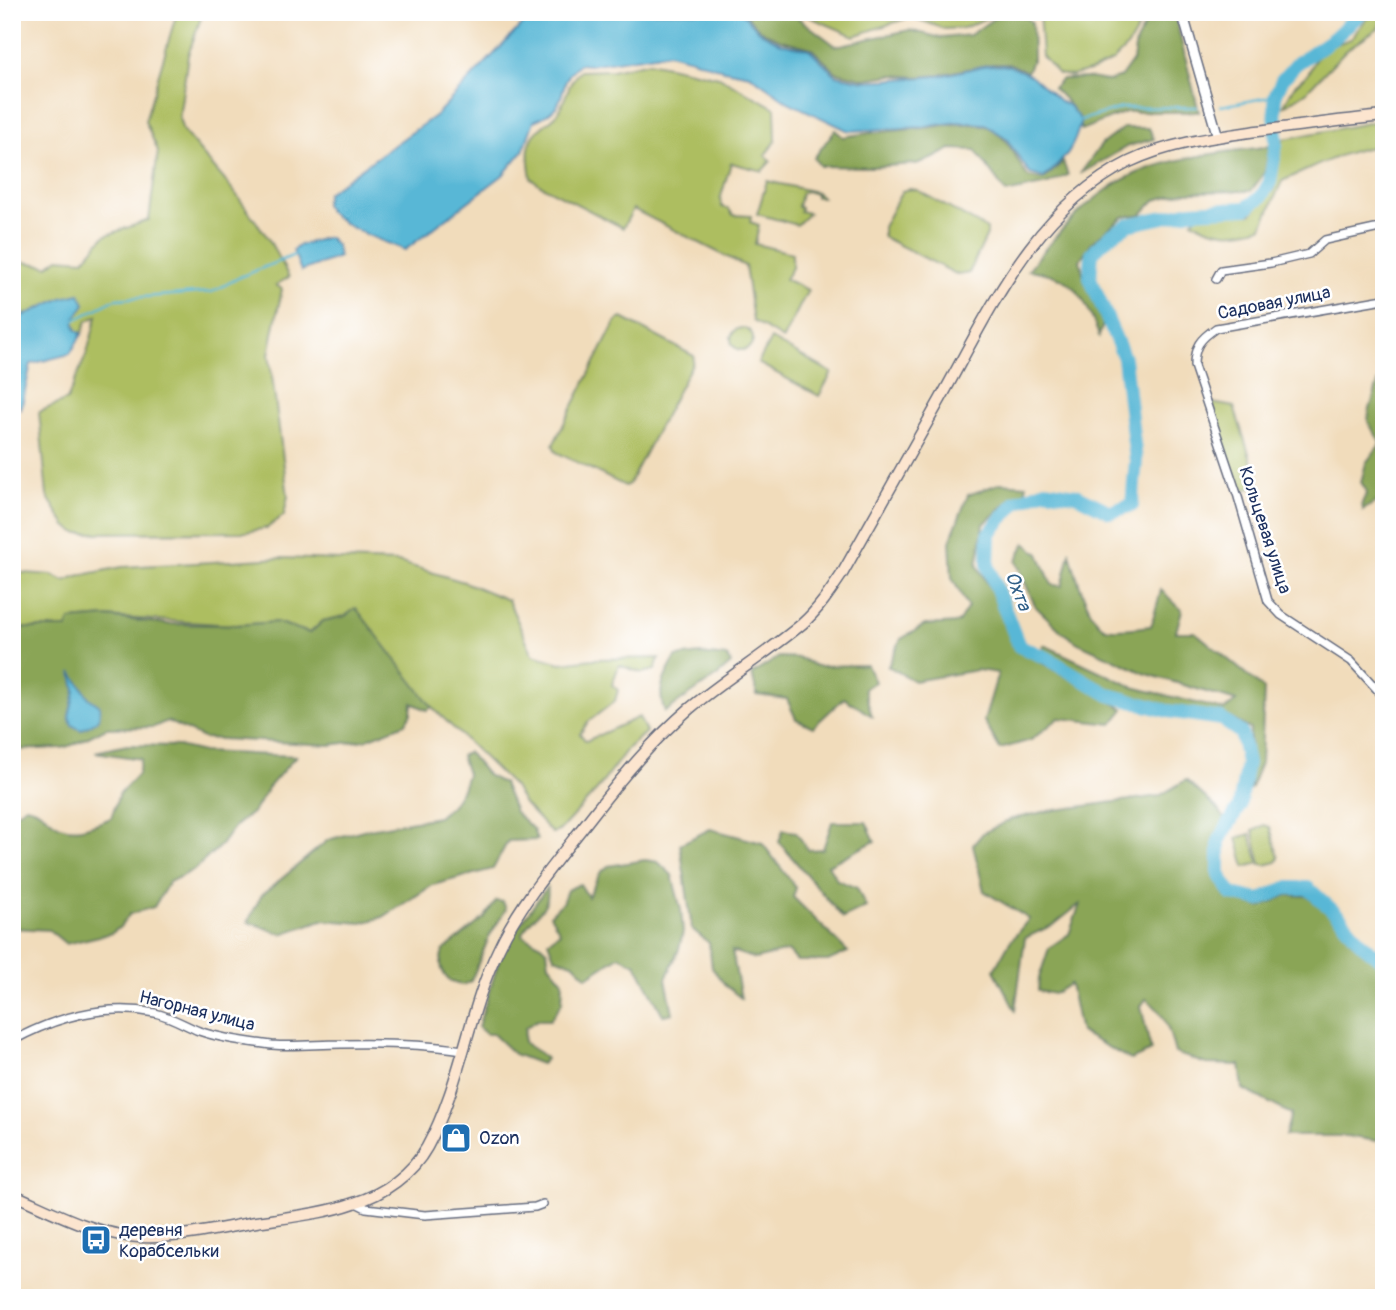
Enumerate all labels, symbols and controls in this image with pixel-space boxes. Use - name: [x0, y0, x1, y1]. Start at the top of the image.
- street label: Садовая улица: [1216, 281, 1332, 325]
- street label: Кольцевая улица: [1234, 464, 1296, 596]
- water label: Охта: [1000, 568, 1037, 615]
- street label: Нагорная улица: [137, 985, 257, 1037]
- shop icon: Ozon: [439, 1121, 473, 1155]
- place label: Ozon: [479, 1127, 519, 1150]
- place label: деревня Корабсельки: [119, 1219, 219, 1263]
- bus stop icon: деревня Корабсельки: [79, 1223, 113, 1257]

